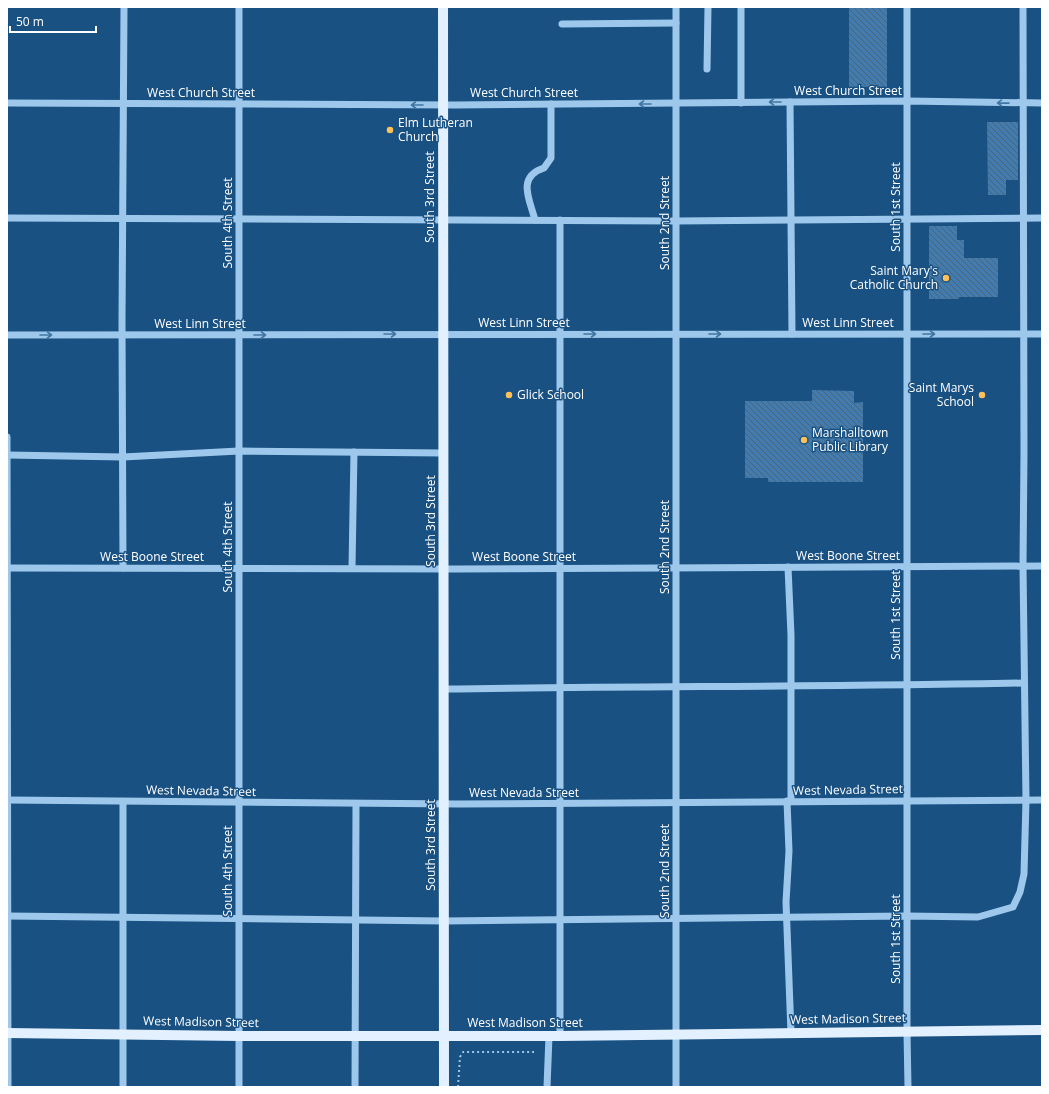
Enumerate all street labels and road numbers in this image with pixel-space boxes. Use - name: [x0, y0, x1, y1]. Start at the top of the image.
- street label: West Church Street: [794, 82, 902, 99]
- street label: West Church Street: [147, 84, 255, 101]
- street label: West Church Street: [470, 84, 578, 101]
- street label: South 3rd Street: [421, 151, 438, 243]
- street label: South 1st Street: [887, 162, 904, 252]
- street label: South 2nd Street: [656, 176, 673, 270]
- street label: South 4th Street: [219, 177, 236, 269]
- street label: West Linn Street: [478, 314, 570, 331]
- street label: West Linn Street: [802, 314, 894, 331]
- street label: West Linn Street: [154, 315, 246, 332]
- street label: South 3rd Street: [422, 475, 439, 567]
- street label: South 2nd Street: [656, 500, 673, 594]
- street label: South 4th Street: [219, 501, 236, 593]
- street label: West Boone Street: [796, 547, 900, 564]
- street label: West Boone Street: [100, 548, 204, 565]
- street label: West Boone Street: [472, 548, 576, 565]
- street label: South 1st Street: [887, 570, 904, 660]
- street label: West Nevada Street: [793, 780, 903, 799]
- street label: West Nevada Street: [146, 781, 256, 800]
- street label: West Nevada Street: [469, 784, 579, 801]
- street label: South 3rd Street: [422, 799, 439, 891]
- street label: South 2nd Street: [656, 824, 673, 918]
- street label: South 4th Street: [219, 825, 236, 917]
- street label: South 1st Street: [887, 894, 904, 984]
- street label: West Madison Street: [790, 1009, 906, 1028]
- street label: West Madison Street: [143, 1012, 259, 1031]
- street label: West Madison Street: [467, 1014, 583, 1031]

